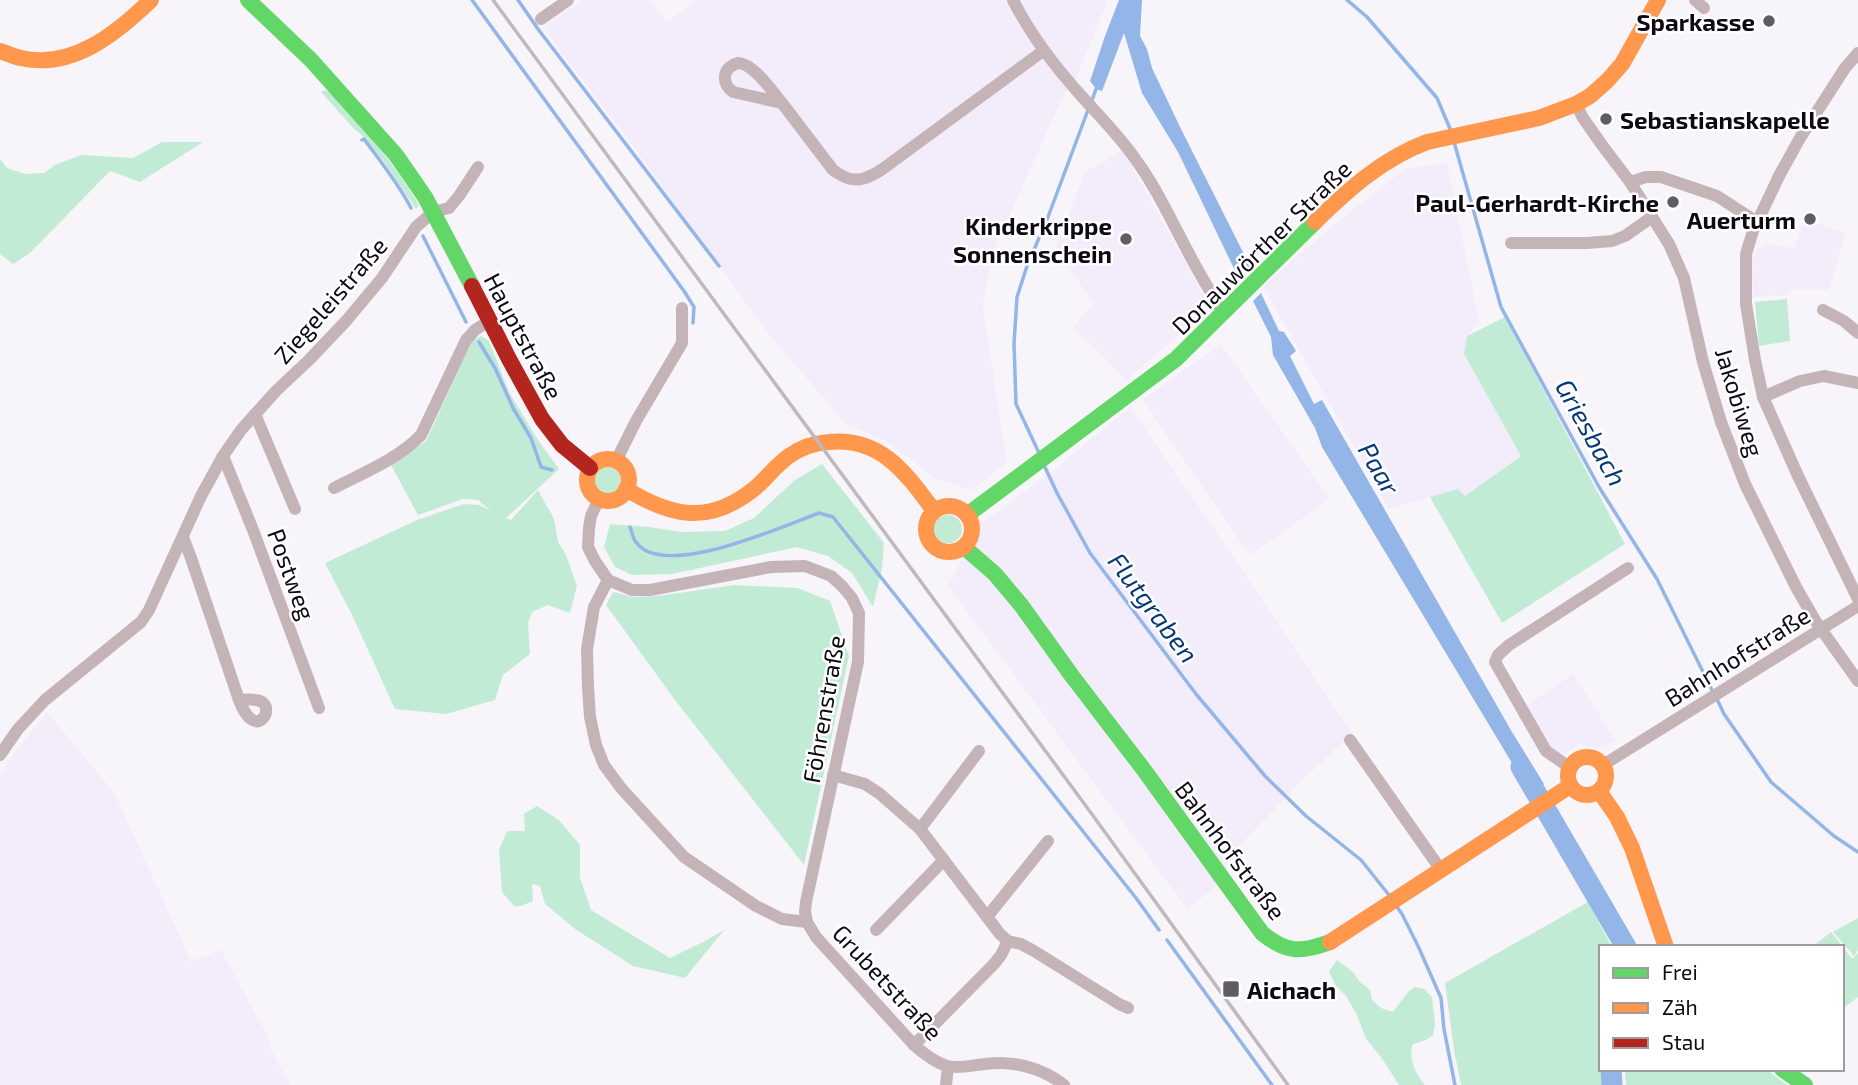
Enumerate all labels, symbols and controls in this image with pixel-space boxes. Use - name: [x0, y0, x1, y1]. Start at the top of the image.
- place label: Sparkasse: [1636, 7, 1755, 36]
- marker: Sparkasse: [1761, 13, 1777, 29]
- place label: Sebastianskapelle: [1620, 105, 1830, 134]
- marker: Sebastianskapelle: [1598, 111, 1614, 127]
- street label: Donauwörther Straße: [1165, 154, 1357, 340]
- place label: Paul-Gerhardt-Kirche: [1415, 188, 1659, 217]
- marker: Paul-Gerhardt-Kirche: [1665, 194, 1681, 210]
- place label: Auerturm: [1687, 205, 1796, 234]
- place label: Kinderkrippe Sonnenschein: [953, 211, 1112, 268]
- marker: Auerturm: [1802, 211, 1818, 227]
- street label: Ziegeleistraße: [267, 231, 393, 369]
- marker: Kinderkrippe Sonnenschein: [1118, 231, 1134, 247]
- street label: Hauptstraße: [479, 268, 569, 404]
- street label: Jakobiweg: [1710, 344, 1770, 460]
- water label: Griesbach: [1550, 373, 1634, 491]
- water label: Paar: [1353, 436, 1408, 500]
- street label: Postweg: [262, 524, 322, 624]
- water label: Flutgraben: [1103, 546, 1205, 668]
- street label: Bahnhofstraße: [1659, 600, 1815, 712]
- street label: Föhrenstraße: [796, 633, 850, 785]
- street label: Bahnhofstraße: [1170, 775, 1292, 925]
- street label: Grubetstraße: [827, 918, 949, 1046]
- legend: [1599, 945, 1844, 1071]
- text: Frei: [1662, 959, 1698, 984]
- place label: Aichach: [1247, 975, 1336, 1004]
- marker: Aichach: [1221, 979, 1241, 999]
- text: Zäh: [1662, 994, 1698, 1019]
- text: Stau: [1662, 1029, 1705, 1054]

